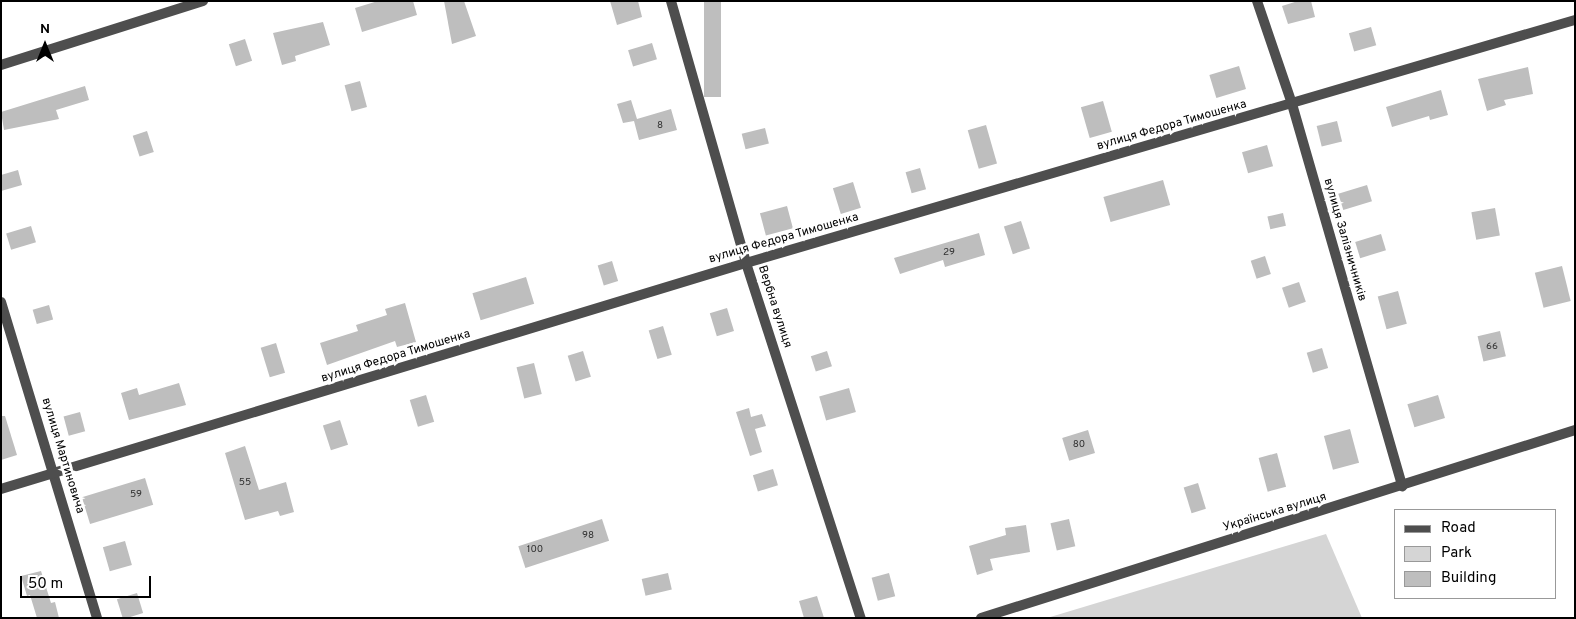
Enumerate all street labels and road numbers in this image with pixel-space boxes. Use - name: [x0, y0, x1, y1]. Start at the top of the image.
- street label: вулиця Федора Тимошенка: [1095, 98, 1249, 154]
- street label: вулиця Залізничників: [1320, 177, 1368, 303]
- street label: вулиця Федора Тимошенка: [707, 211, 861, 267]
- street label: Вербна вулиця: [754, 264, 794, 350]
- street label: вулиця Федора Тимошенка: [320, 327, 472, 387]
- street label: вулиця Мартиновича: [38, 396, 86, 516]
- street label: Українська вулиця: [1222, 490, 1328, 536]

